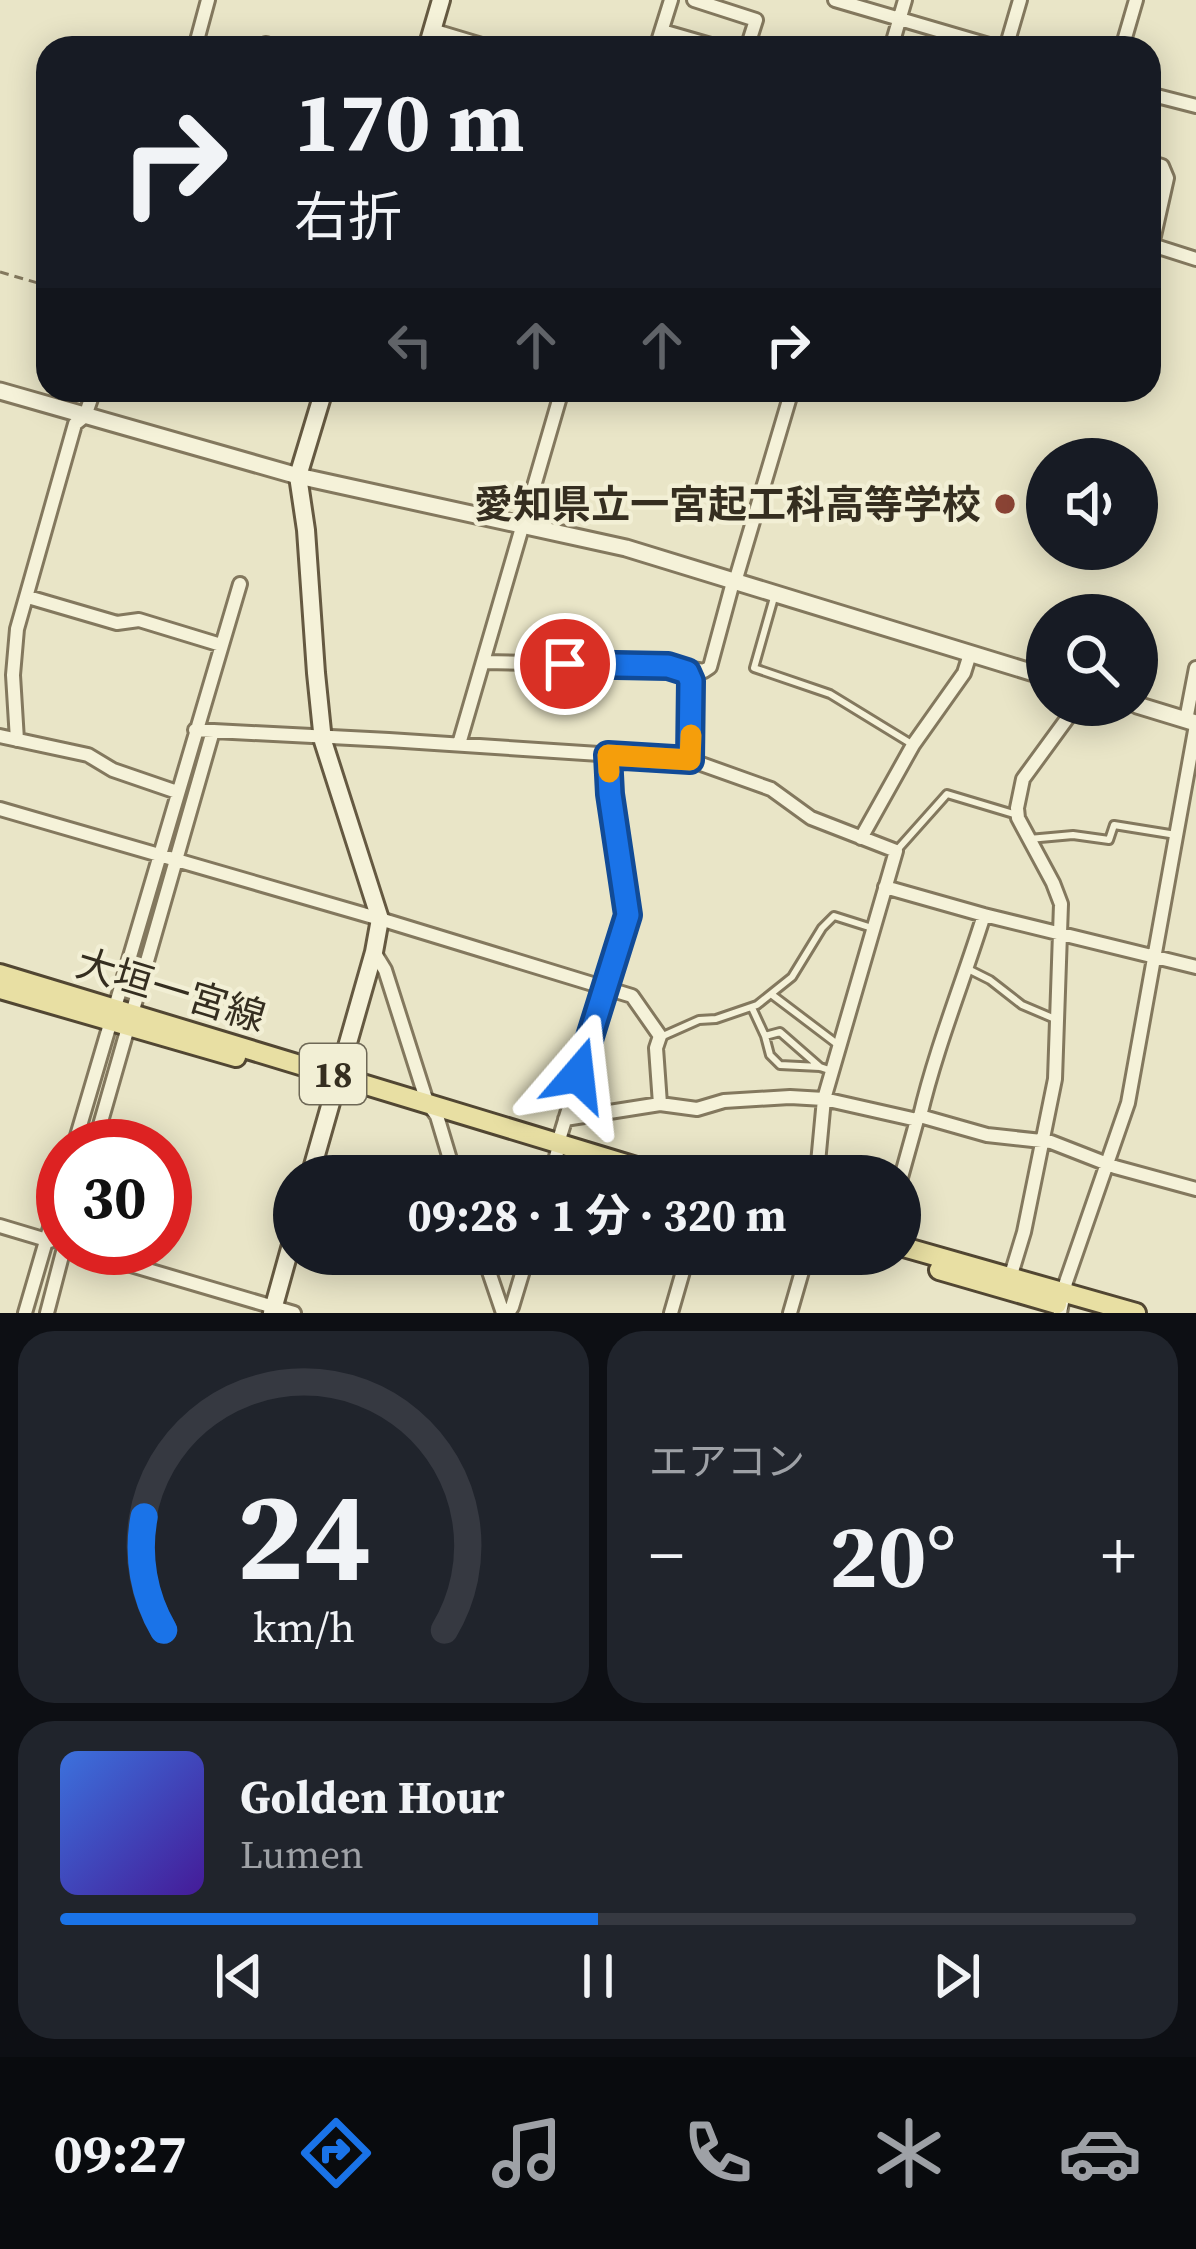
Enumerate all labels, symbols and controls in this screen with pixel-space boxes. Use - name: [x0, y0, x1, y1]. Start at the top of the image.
- text: 170 m: [294, 64, 525, 179]
- icon: right: [96, 84, 252, 240]
- text: 右折: [294, 180, 402, 254]
- icon: left: [377, 312, 443, 378]
- icon: ahead: [503, 312, 569, 378]
- icon: ahead: [629, 312, 695, 378]
- icon: right: [755, 312, 821, 378]
- map controls: [1026, 438, 1158, 726]
- button: sound: [1026, 438, 1158, 570]
- place label: 愛知県立一宮起工科高等学校: [474, 478, 981, 531]
- marker: 愛知県立一宮起工科高等学校: [992, 491, 1018, 517]
- button: search: [1026, 594, 1158, 726]
- pin: [514, 613, 616, 715]
- icon: arrive: [532, 631, 598, 697]
- street label: 大垣一宮線: [70, 936, 272, 1044]
- position arrow: [515, 1012, 641, 1138]
- road number: 18: [300, 1044, 366, 1104]
- speed limit sign: 30: [36, 1119, 192, 1275]
- text: 09:28 · 1 分 · 320 m: [407, 1184, 787, 1246]
- text: エアコン: [649, 1435, 805, 1488]
- text: 24: [236, 1450, 371, 1621]
- text: 20°: [829, 1494, 956, 1617]
- text: −: [649, 1510, 684, 1600]
- text: +: [1101, 1510, 1136, 1600]
- text: km/h: [252, 1598, 355, 1656]
- text: Golden Hour: [240, 1766, 504, 1828]
- text: Lumen: [240, 1828, 364, 1881]
- icon: previous: [206, 1943, 272, 2009]
- icon: pause: [565, 1943, 631, 2009]
- icon: next: [924, 1943, 990, 2009]
- icon: directions: [294, 2111, 378, 2195]
- icon: music: [485, 2111, 569, 2195]
- icon: phone: [676, 2111, 760, 2195]
- icon: climate: [867, 2111, 951, 2195]
- icon: car: [1058, 2111, 1142, 2195]
- text: 09:27: [54, 2116, 187, 2190]

